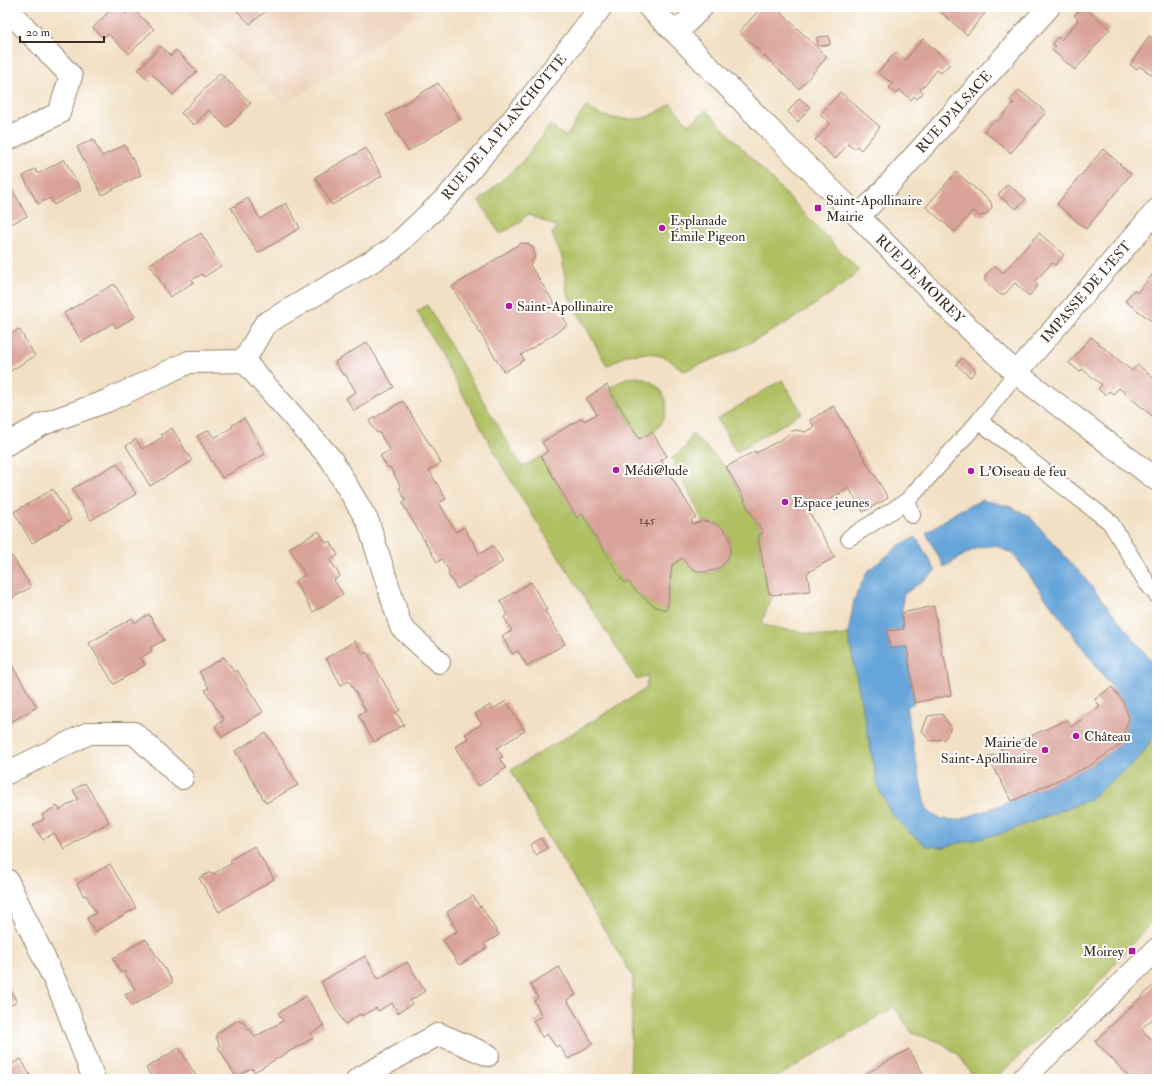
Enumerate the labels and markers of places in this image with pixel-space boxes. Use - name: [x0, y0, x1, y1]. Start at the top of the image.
- place label: Saint-Apollinaire Mairie: [826, 192, 922, 225]
- marker: Saint-Apollinaire Mairie: [813, 203, 823, 213]
- place label: Esplanade Émile Pigeon: [670, 212, 746, 245]
- marker: Esplanade Émile Pigeon: [657, 223, 667, 233]
- place label: Saint-Apollinaire: [517, 298, 613, 316]
- marker: Saint-Apollinaire: [504, 301, 514, 311]
- place label: Médi@lude: [624, 462, 688, 479]
- place label: L'Oiseau de feu: [979, 463, 1066, 480]
- marker: Médi@lude: [611, 465, 621, 475]
- marker: L'Oiseau de feu: [966, 466, 976, 476]
- place label: Espace jeunes: [793, 494, 870, 512]
- marker: Espace jeunes: [780, 497, 790, 507]
- place label: Château: [1084, 728, 1131, 745]
- marker: Château: [1071, 731, 1081, 741]
- place label: Mairie de Saint-Apollinaire: [941, 734, 1037, 768]
- marker: Mairie de Saint-Apollinaire: [1040, 745, 1050, 755]
- place label: Moirey: [1083, 943, 1125, 961]
- marker: Moirey: [1127, 946, 1137, 956]

